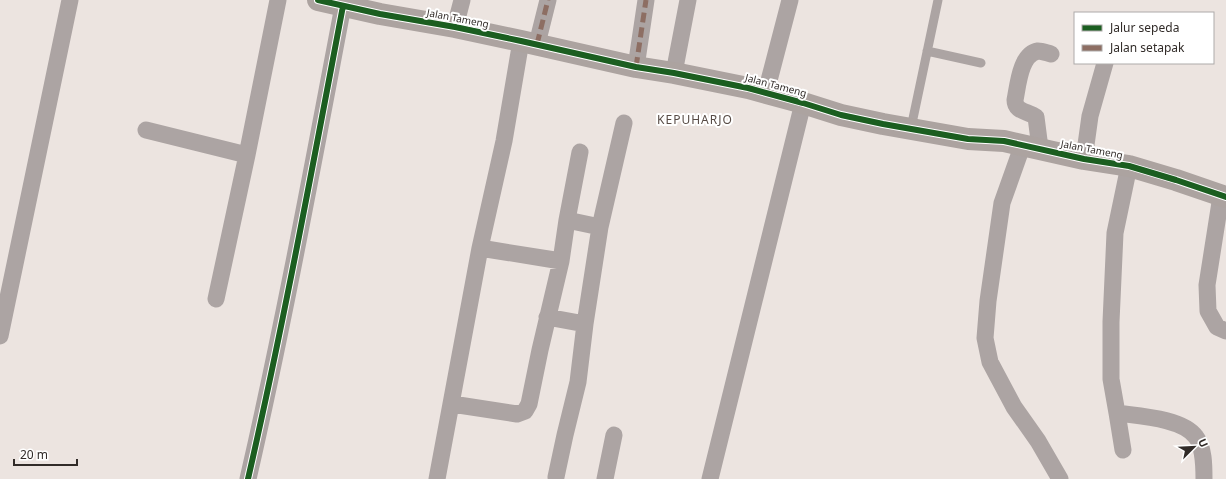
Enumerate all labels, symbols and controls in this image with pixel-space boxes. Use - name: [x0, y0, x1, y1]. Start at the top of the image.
- street label: Jalan Tameng: [425, 5, 490, 31]
- legend: [1074, 12, 1214, 64]
- text: Jalur sepeda: [1109, 19, 1179, 36]
- text: Jalan setapak: [1109, 39, 1185, 56]
- street label: Jalan Tameng: [743, 70, 808, 100]
- district label: KEPUHARJO: [657, 111, 733, 128]
- street label: Jalan Tameng: [1059, 136, 1124, 162]
- north arrow: [1174, 427, 1214, 467]
- text: U: [1195, 436, 1212, 450]
- scale bar: [14, 441, 77, 467]
- text: 20 m: [20, 446, 48, 463]

